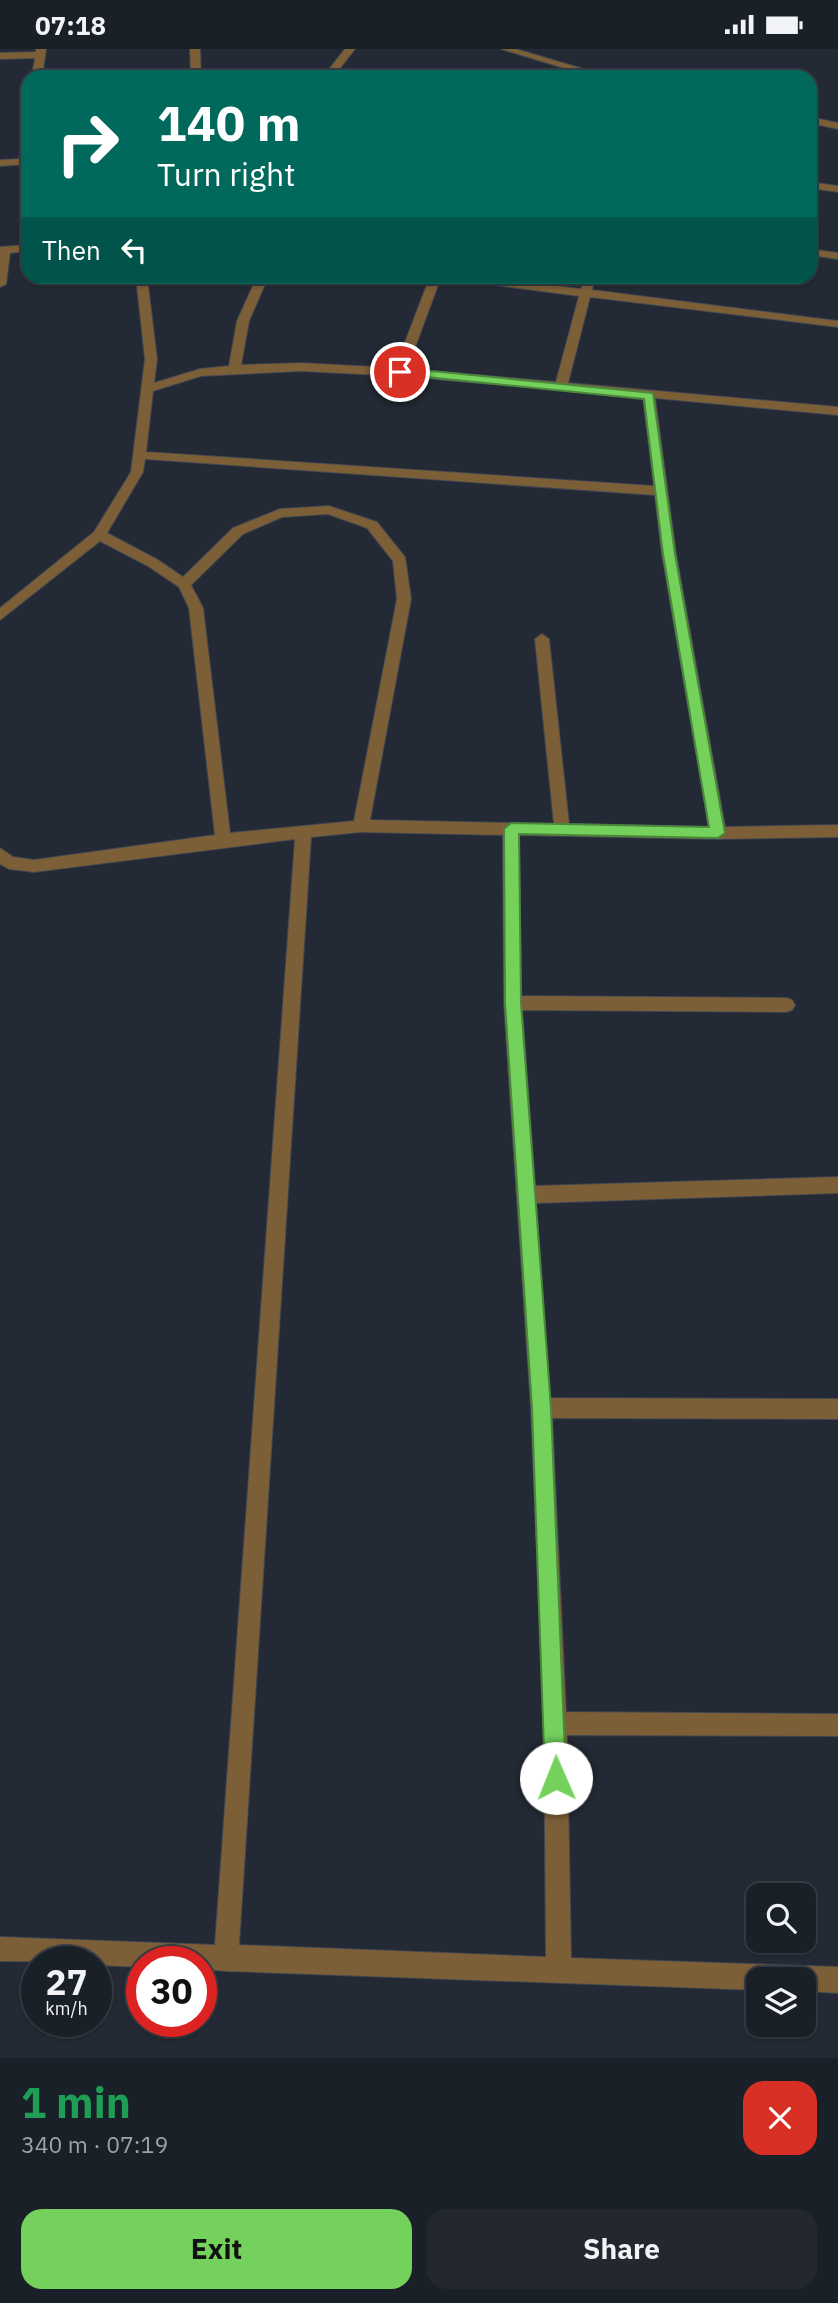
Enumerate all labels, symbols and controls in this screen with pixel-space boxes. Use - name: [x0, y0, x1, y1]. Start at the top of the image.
- text: 07:18: [35, 8, 106, 42]
- text: 140 m: [157, 91, 301, 154]
- icon: right: [42, 98, 133, 189]
- text: Turn right: [157, 153, 295, 195]
- icon: left: [115, 231, 153, 269]
- text: Then: [42, 233, 101, 267]
- pin: [370, 342, 430, 402]
- icon: arrive: [381, 353, 419, 391]
- position arrow: [519, 1741, 593, 1815]
- map controls: [746, 1883, 816, 2037]
- button: search: [746, 1883, 816, 1953]
- speed limit sign: 30: [126, 1946, 217, 2037]
- text: 27: [45, 1959, 88, 2005]
- button: layers: [746, 1967, 816, 2037]
- text: km/h: [45, 1997, 88, 2020]
- text: 1 min: [21, 2075, 131, 2130]
- button: close: [743, 2081, 817, 2155]
- text: 340 m · 07:19: [21, 2129, 168, 2159]
- button: Exit: [21, 2209, 412, 2289]
- button: Share: [426, 2209, 817, 2289]

